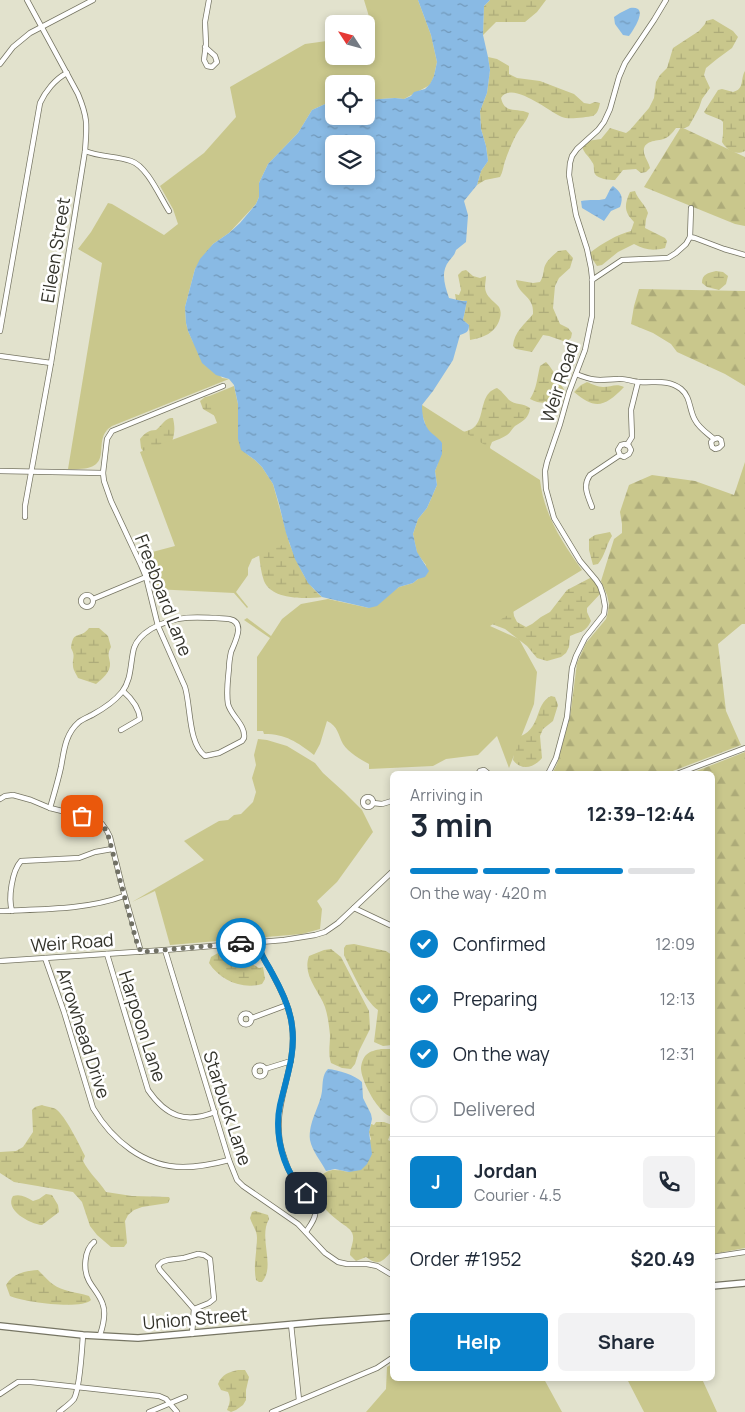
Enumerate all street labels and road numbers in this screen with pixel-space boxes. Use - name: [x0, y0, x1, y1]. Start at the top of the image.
- street label: Eileen Street: [35, 195, 75, 305]
- street label: Weir Road: [535, 339, 583, 425]
- street label: Freeboard Lane: [130, 531, 198, 659]
- street label: Weir Road: [30, 927, 114, 957]
- street label: Arrowhead Drive: [52, 965, 116, 1101]
- street label: Harpoon Lane: [114, 967, 172, 1085]
- street label: Starbuck Lane: [198, 1048, 258, 1168]
- street label: Union Street: [141, 1301, 249, 1335]

